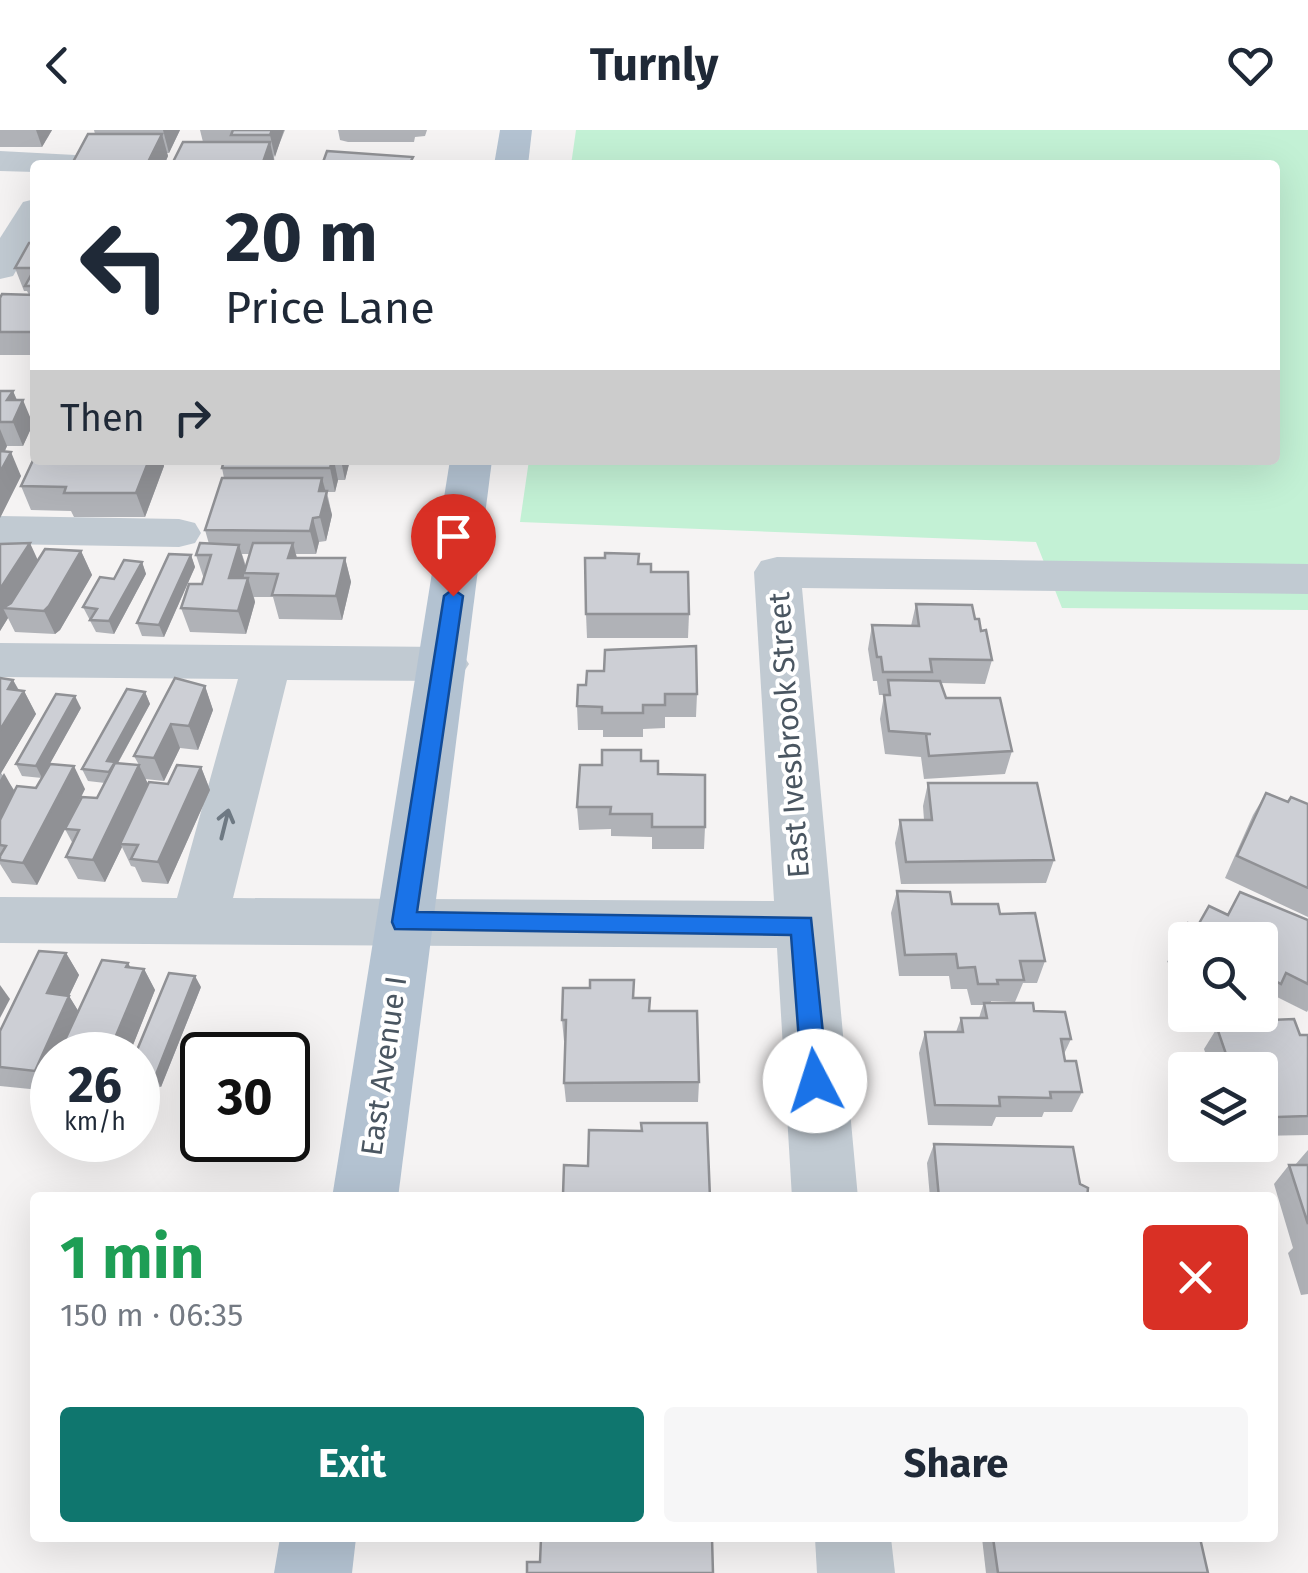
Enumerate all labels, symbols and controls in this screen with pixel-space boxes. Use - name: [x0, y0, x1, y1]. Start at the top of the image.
- icon: back: [30, 38, 85, 93]
- text: Turnly: [590, 38, 718, 92]
- icon: heart: [1223, 38, 1278, 93]
- text: 20 m: [225, 196, 378, 280]
- icon: left: [60, 200, 190, 330]
- text: Price Lane: [225, 281, 435, 335]
- icon: right: [165, 390, 220, 445]
- text: Then: [60, 395, 145, 441]
- pin: [411, 494, 496, 597]
- icon: arrive: [426, 509, 481, 564]
- street label: East Ivesbrook Street: [761, 591, 817, 879]
- one-way arrow: [216, 809, 235, 840]
- map controls: [1168, 922, 1278, 1162]
- button: search: [1168, 922, 1278, 1032]
- street label: East Avenue I: [354, 974, 414, 1158]
- position arrow: [763, 1029, 867, 1133]
- speed limit sign: 30: [180, 1032, 310, 1162]
- button: layers: [1168, 1052, 1278, 1162]
- text: 26: [68, 1055, 122, 1115]
- text: km/h: [64, 1107, 126, 1137]
- text: 1 min: [60, 1222, 204, 1294]
- button: close: [1143, 1225, 1248, 1330]
- text: 150 m · 06:35: [60, 1296, 243, 1334]
- button: Exit: [60, 1407, 644, 1522]
- button: Share: [664, 1407, 1248, 1522]

